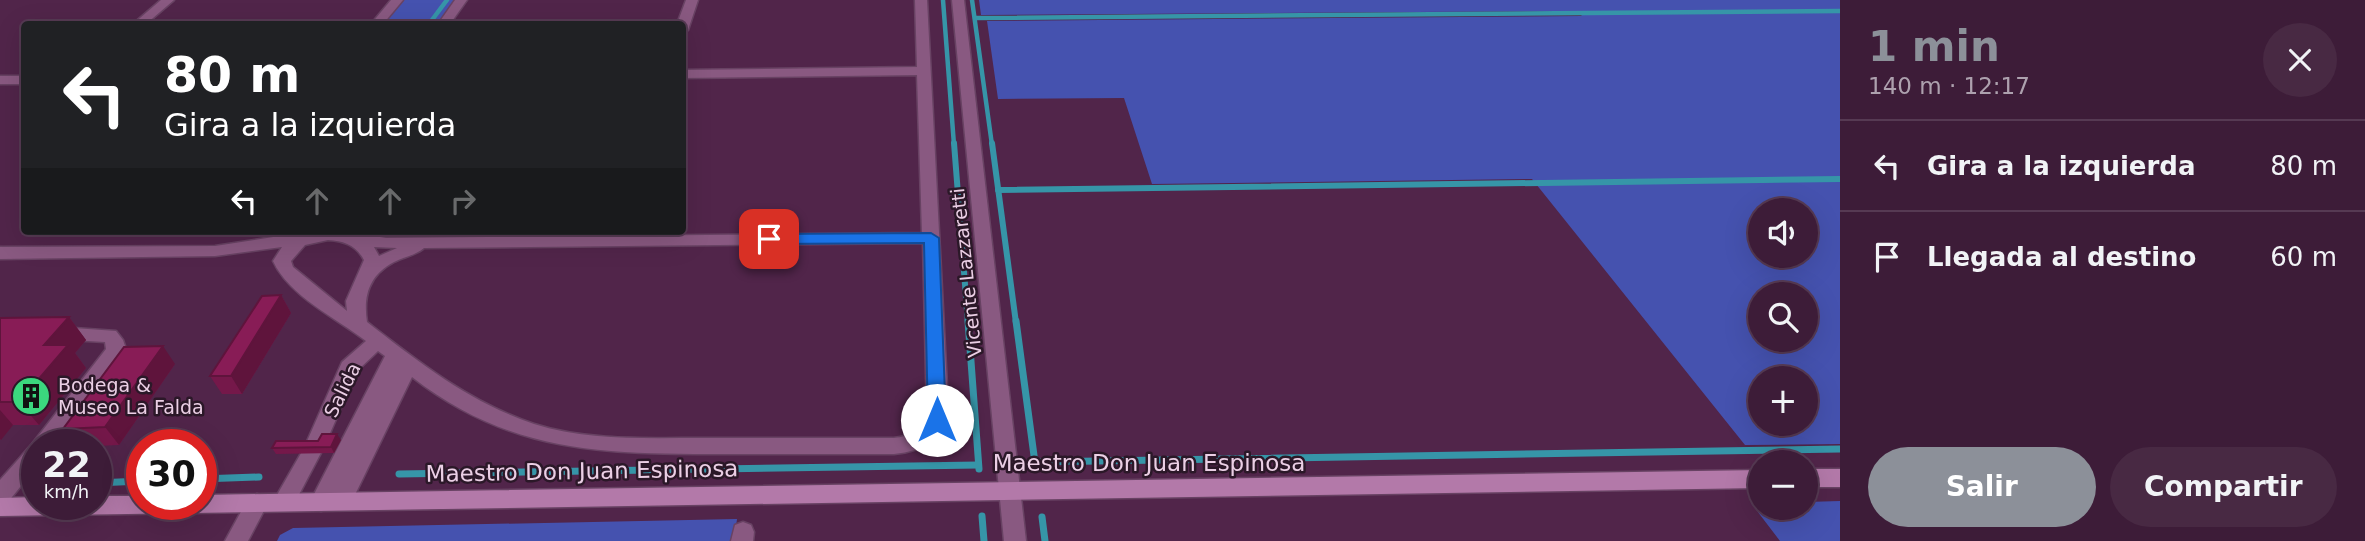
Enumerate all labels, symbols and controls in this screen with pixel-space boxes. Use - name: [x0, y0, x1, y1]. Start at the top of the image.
- text: 1 min: [1868, 22, 2000, 71]
- button: close: [2263, 23, 2337, 97]
- text: 80 m: [164, 47, 300, 104]
- icon: left: [49, 49, 140, 140]
- text: 140 m · 12:17: [1868, 73, 2030, 99]
- text: Gira a la izquierda: [164, 106, 456, 144]
- icon: left: [1868, 147, 1906, 185]
- text: Gira a la izquierda: [1927, 151, 2195, 181]
- text: 80 m: [2270, 151, 2337, 181]
- icon: left: [225, 182, 263, 220]
- icon: ahead: [298, 182, 336, 220]
- icon: ahead: [371, 182, 409, 220]
- icon: right: [444, 182, 482, 220]
- street label: Vicente Lazzaretti: [946, 187, 986, 359]
- map controls: [1748, 198, 1818, 520]
- button: sound: [1748, 198, 1818, 268]
- pin: [739, 209, 799, 269]
- icon: arrive: [750, 220, 788, 258]
- icon: arrive: [1868, 238, 1906, 276]
- text: Llegada al destino: [1927, 242, 2196, 272]
- text: 60 m: [2270, 242, 2337, 272]
- button: search: [1748, 282, 1818, 352]
- street label: Salida: [319, 359, 365, 421]
- button: +: [1748, 366, 1818, 436]
- place label: Bodega & Museo La Falda: [58, 374, 204, 418]
- building icon: Bodega & Museo La Falda: [10, 375, 52, 417]
- position arrow: [900, 383, 974, 457]
- speed limit sign: 30: [126, 429, 217, 520]
- text: 22: [42, 445, 91, 485]
- button: Salir: [1868, 447, 2096, 527]
- button: Compartir: [2110, 447, 2337, 527]
- street label: Maestro Don Juan Espinosa: [993, 450, 1305, 476]
- button: −: [1748, 450, 1818, 520]
- street label: Maestro Don Juan Espinosa: [425, 455, 739, 487]
- text: km/h: [44, 481, 89, 502]

